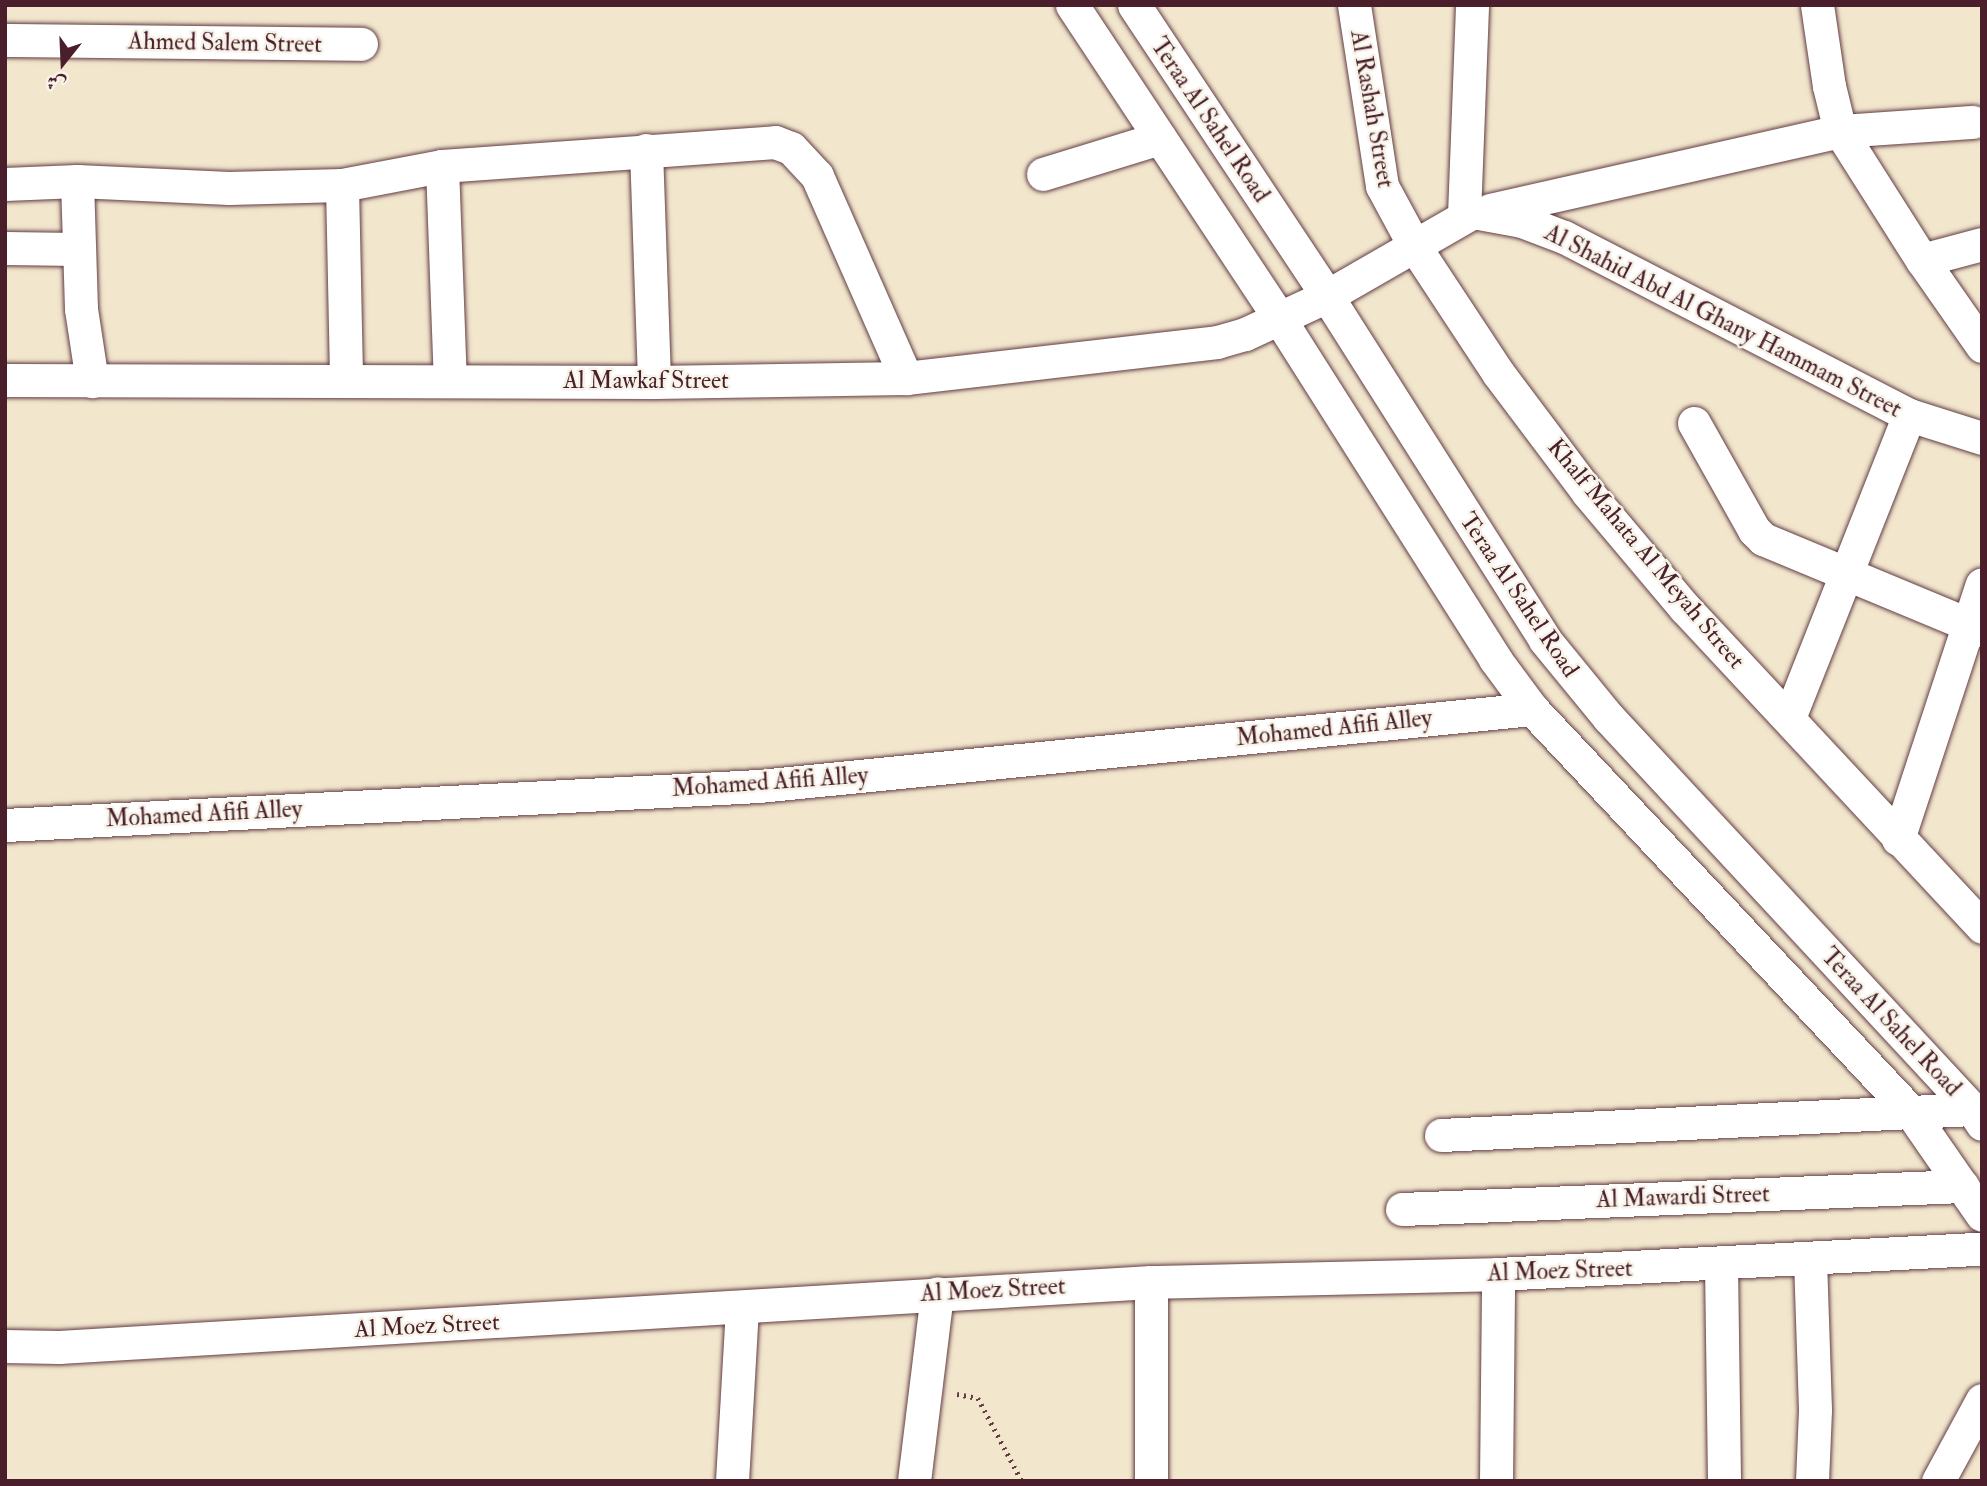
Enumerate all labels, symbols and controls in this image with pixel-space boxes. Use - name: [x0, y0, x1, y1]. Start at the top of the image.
- street label: Ahmed Salem Street: [128, 27, 322, 59]
- north arrow: [28, 28, 98, 98]
- street label: Al Rashah Street: [1344, 28, 1400, 190]
- street label: Teraa Al Sahel Road: [1144, 32, 1276, 208]
- text: ش: [44, 69, 69, 97]
- street label: Al Shahid Abd Al Ghany Hammam Street: [1540, 218, 1906, 424]
- street label: Al Mawkaf Street: [563, 367, 729, 395]
- street label: Khalf Mahata Al Meyah Street: [1541, 433, 1751, 675]
- street label: Teraa Al Sahel Road: [1453, 507, 1585, 683]
- street label: Mohamed Afifi Alley: [1235, 703, 1433, 753]
- street label: Mohamed Afifi Alley: [671, 761, 869, 803]
- street label: Mohamed Afifi Alley: [105, 794, 303, 834]
- street label: Teraa Al Sahel Road: [1815, 942, 1967, 1102]
- street label: Al Mawardi Street: [1596, 1180, 1770, 1214]
- street label: Al Moez Street: [1487, 1254, 1633, 1288]
- street label: Al Moez Street: [920, 1272, 1066, 1308]
- street label: Al Moez Street: [354, 1308, 500, 1344]

